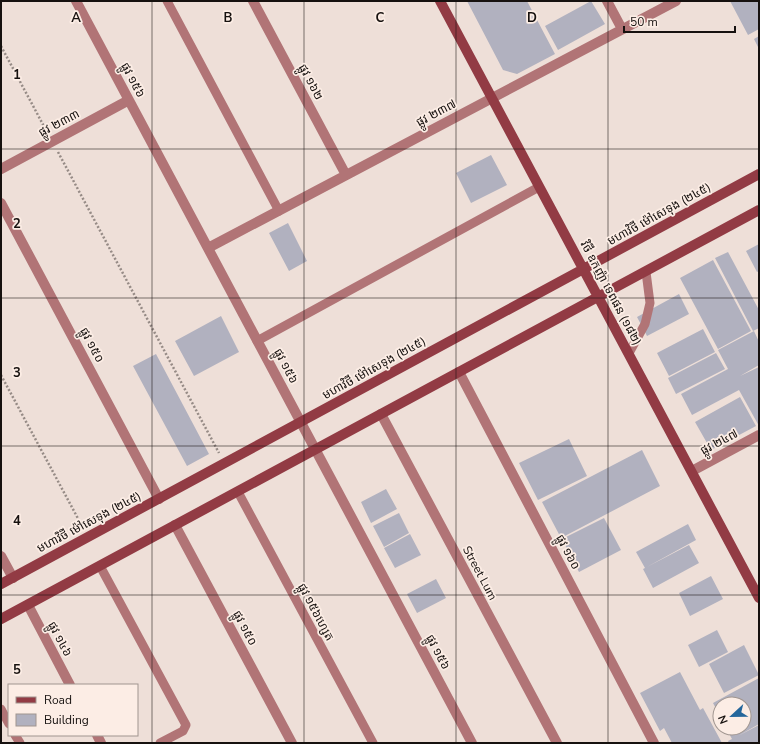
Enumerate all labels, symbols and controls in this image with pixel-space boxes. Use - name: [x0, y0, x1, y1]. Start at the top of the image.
- scale bar: [624, 8, 735, 34]
- text: A: [71, 9, 81, 27]
- text: B: [224, 9, 233, 27]
- text: C: [376, 9, 385, 27]
- text: D: [527, 9, 537, 27]
- text: 50 m: [630, 14, 658, 30]
- street label: ផ្លូវ ១៥៦: [115, 60, 149, 102]
- street label: ផ្លូវ ១៦២: [293, 61, 327, 104]
- text: 1: [13, 66, 21, 84]
- street label: ផ្លូវ ២៣៧: [413, 96, 460, 132]
- street label: ផ្លូវ ២៣៣: [36, 106, 84, 143]
- street label: មហាវិថី ម៉ៅសេទុង (២៤៥): [605, 179, 713, 249]
- text: 2: [13, 215, 21, 233]
- street label: វិថី ឧកញ៉ា ទេពផន (១៨២): [576, 238, 645, 348]
- street label: ផ្លូវ ១៥០: [74, 325, 108, 367]
- street label: មហាវិថី ម៉ៅសេទុង (២៤៥): [320, 333, 428, 403]
- street label: ផ្លូវ ១៥៦: [268, 346, 302, 388]
- text: 3: [13, 364, 21, 382]
- street label: ផ្លូវ ២៤៧: [697, 425, 742, 461]
- street label: មហាវិថី ម៉ៅសេទុង (២៤៥): [34, 488, 144, 556]
- text: 4: [13, 512, 21, 530]
- street label: ផ្លូវ ១៦០: [550, 532, 584, 574]
- street label: Street Lum: [459, 543, 501, 603]
- street label: ផ្លូវ ១៥៦ហ្សេត: [292, 580, 338, 645]
- street label: ផ្លូវ ១៥០: [227, 608, 261, 650]
- street label: ផ្លូវ ១៤៦: [42, 619, 76, 661]
- street label: ផ្លូវ ១៥៦: [420, 632, 454, 674]
- text: 5: [13, 661, 21, 679]
- legend: [8, 684, 138, 736]
- text: Road: [44, 692, 72, 708]
- north arrow: [712, 696, 752, 736]
- text: Building: [44, 712, 89, 728]
- text: N: [715, 713, 732, 726]

